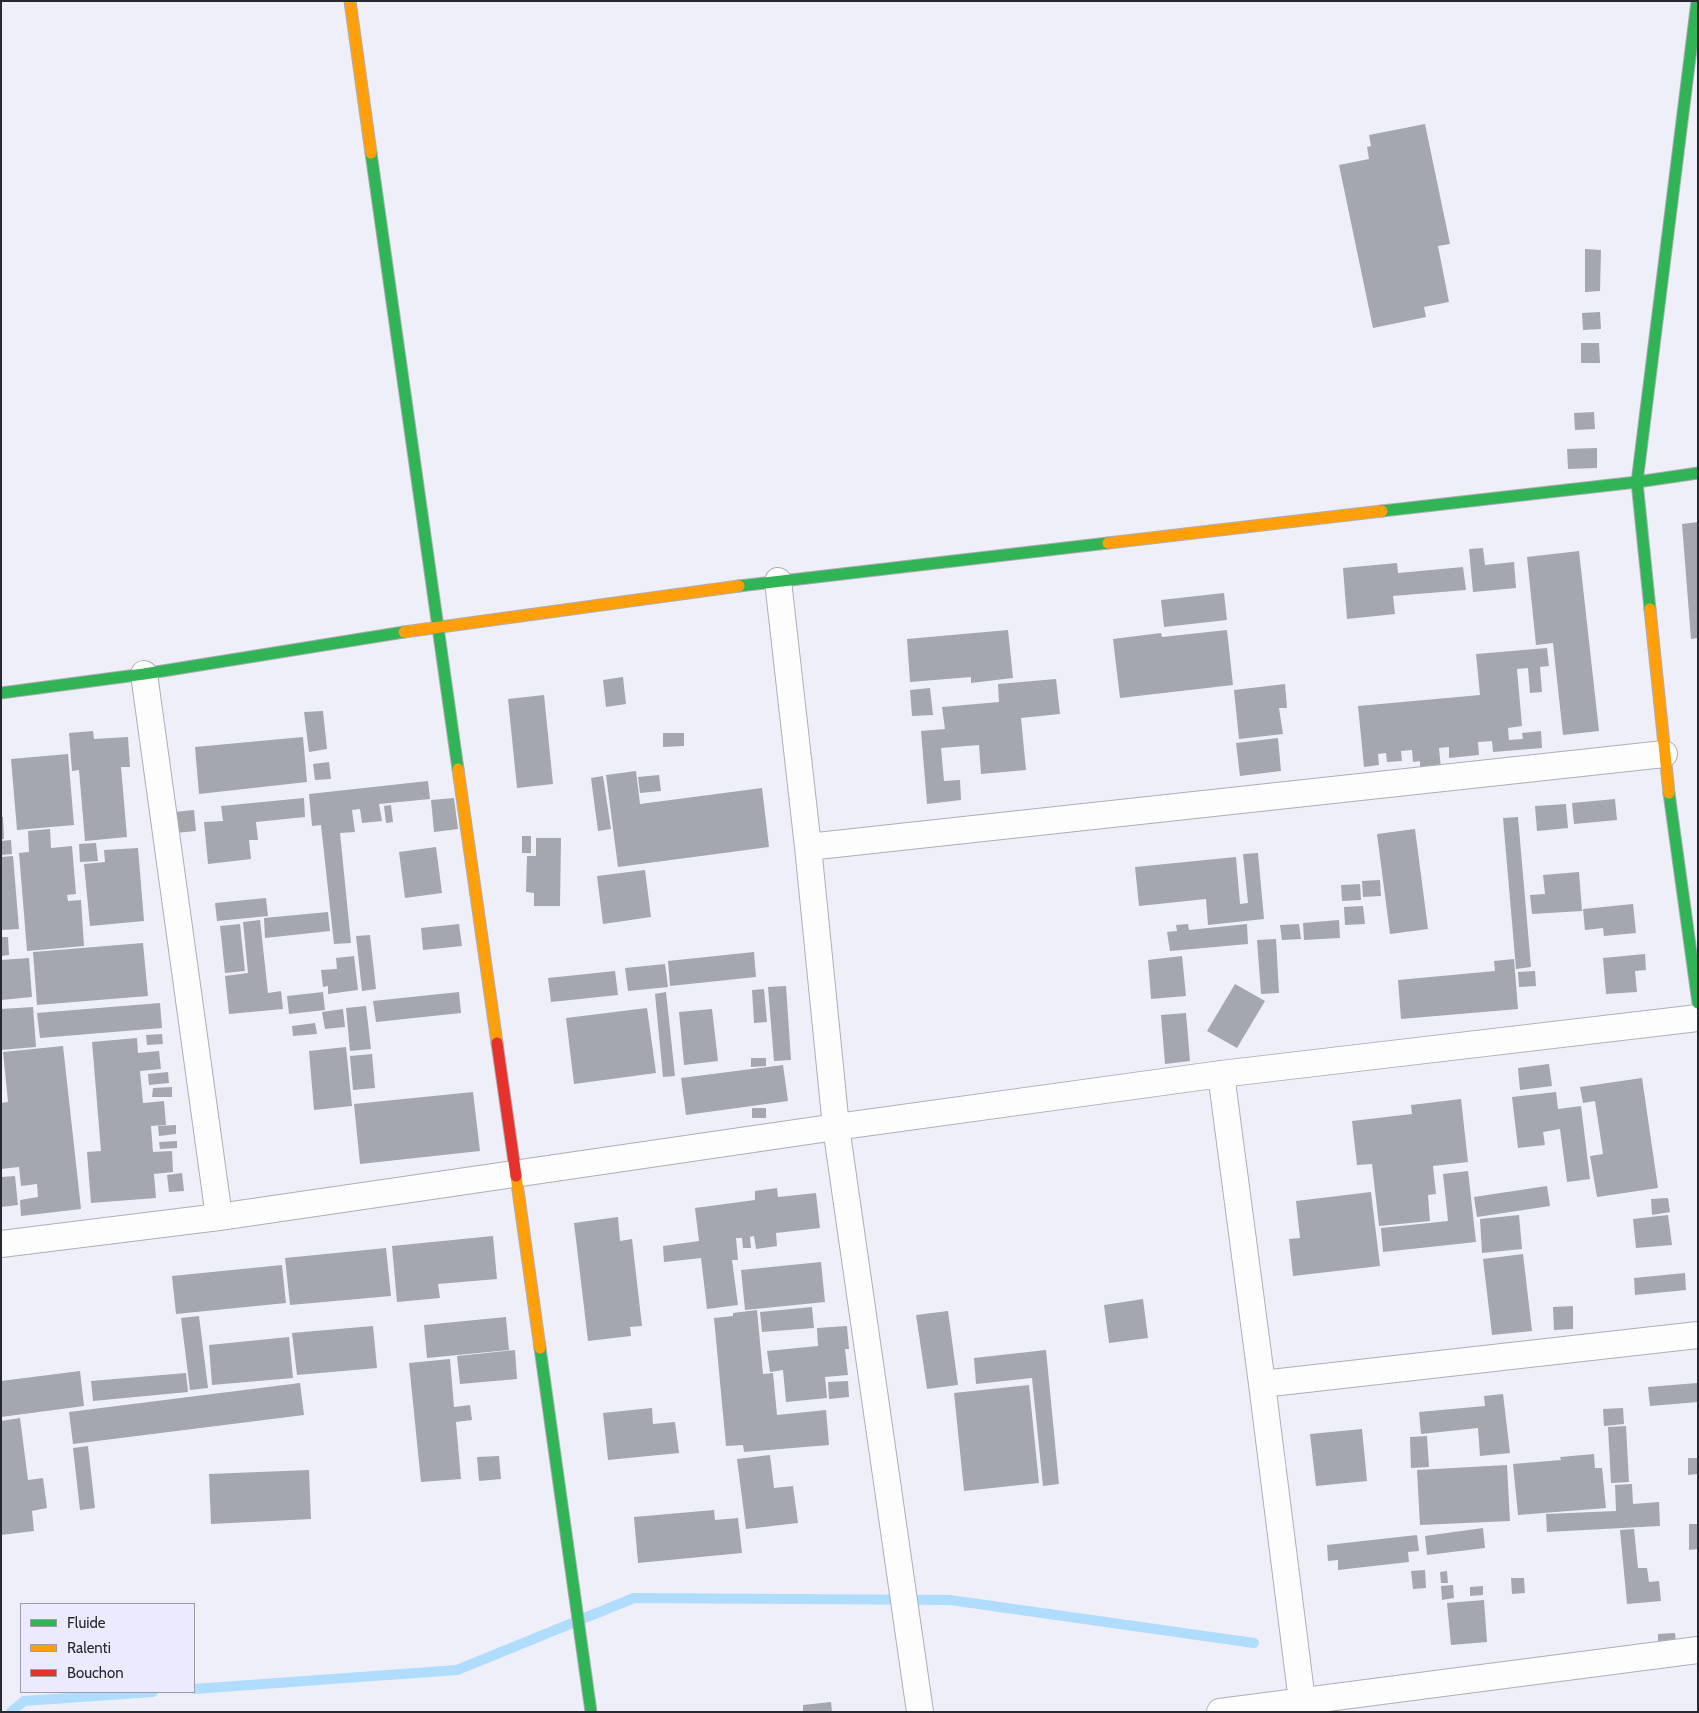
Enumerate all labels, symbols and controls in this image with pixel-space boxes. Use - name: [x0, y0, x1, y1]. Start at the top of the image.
- legend: [20, 1603, 195, 1693]
- text: Fluide: [67, 1614, 105, 1632]
- text: Ralenti: [67, 1639, 111, 1657]
- text: Bouchon: [67, 1664, 124, 1682]

